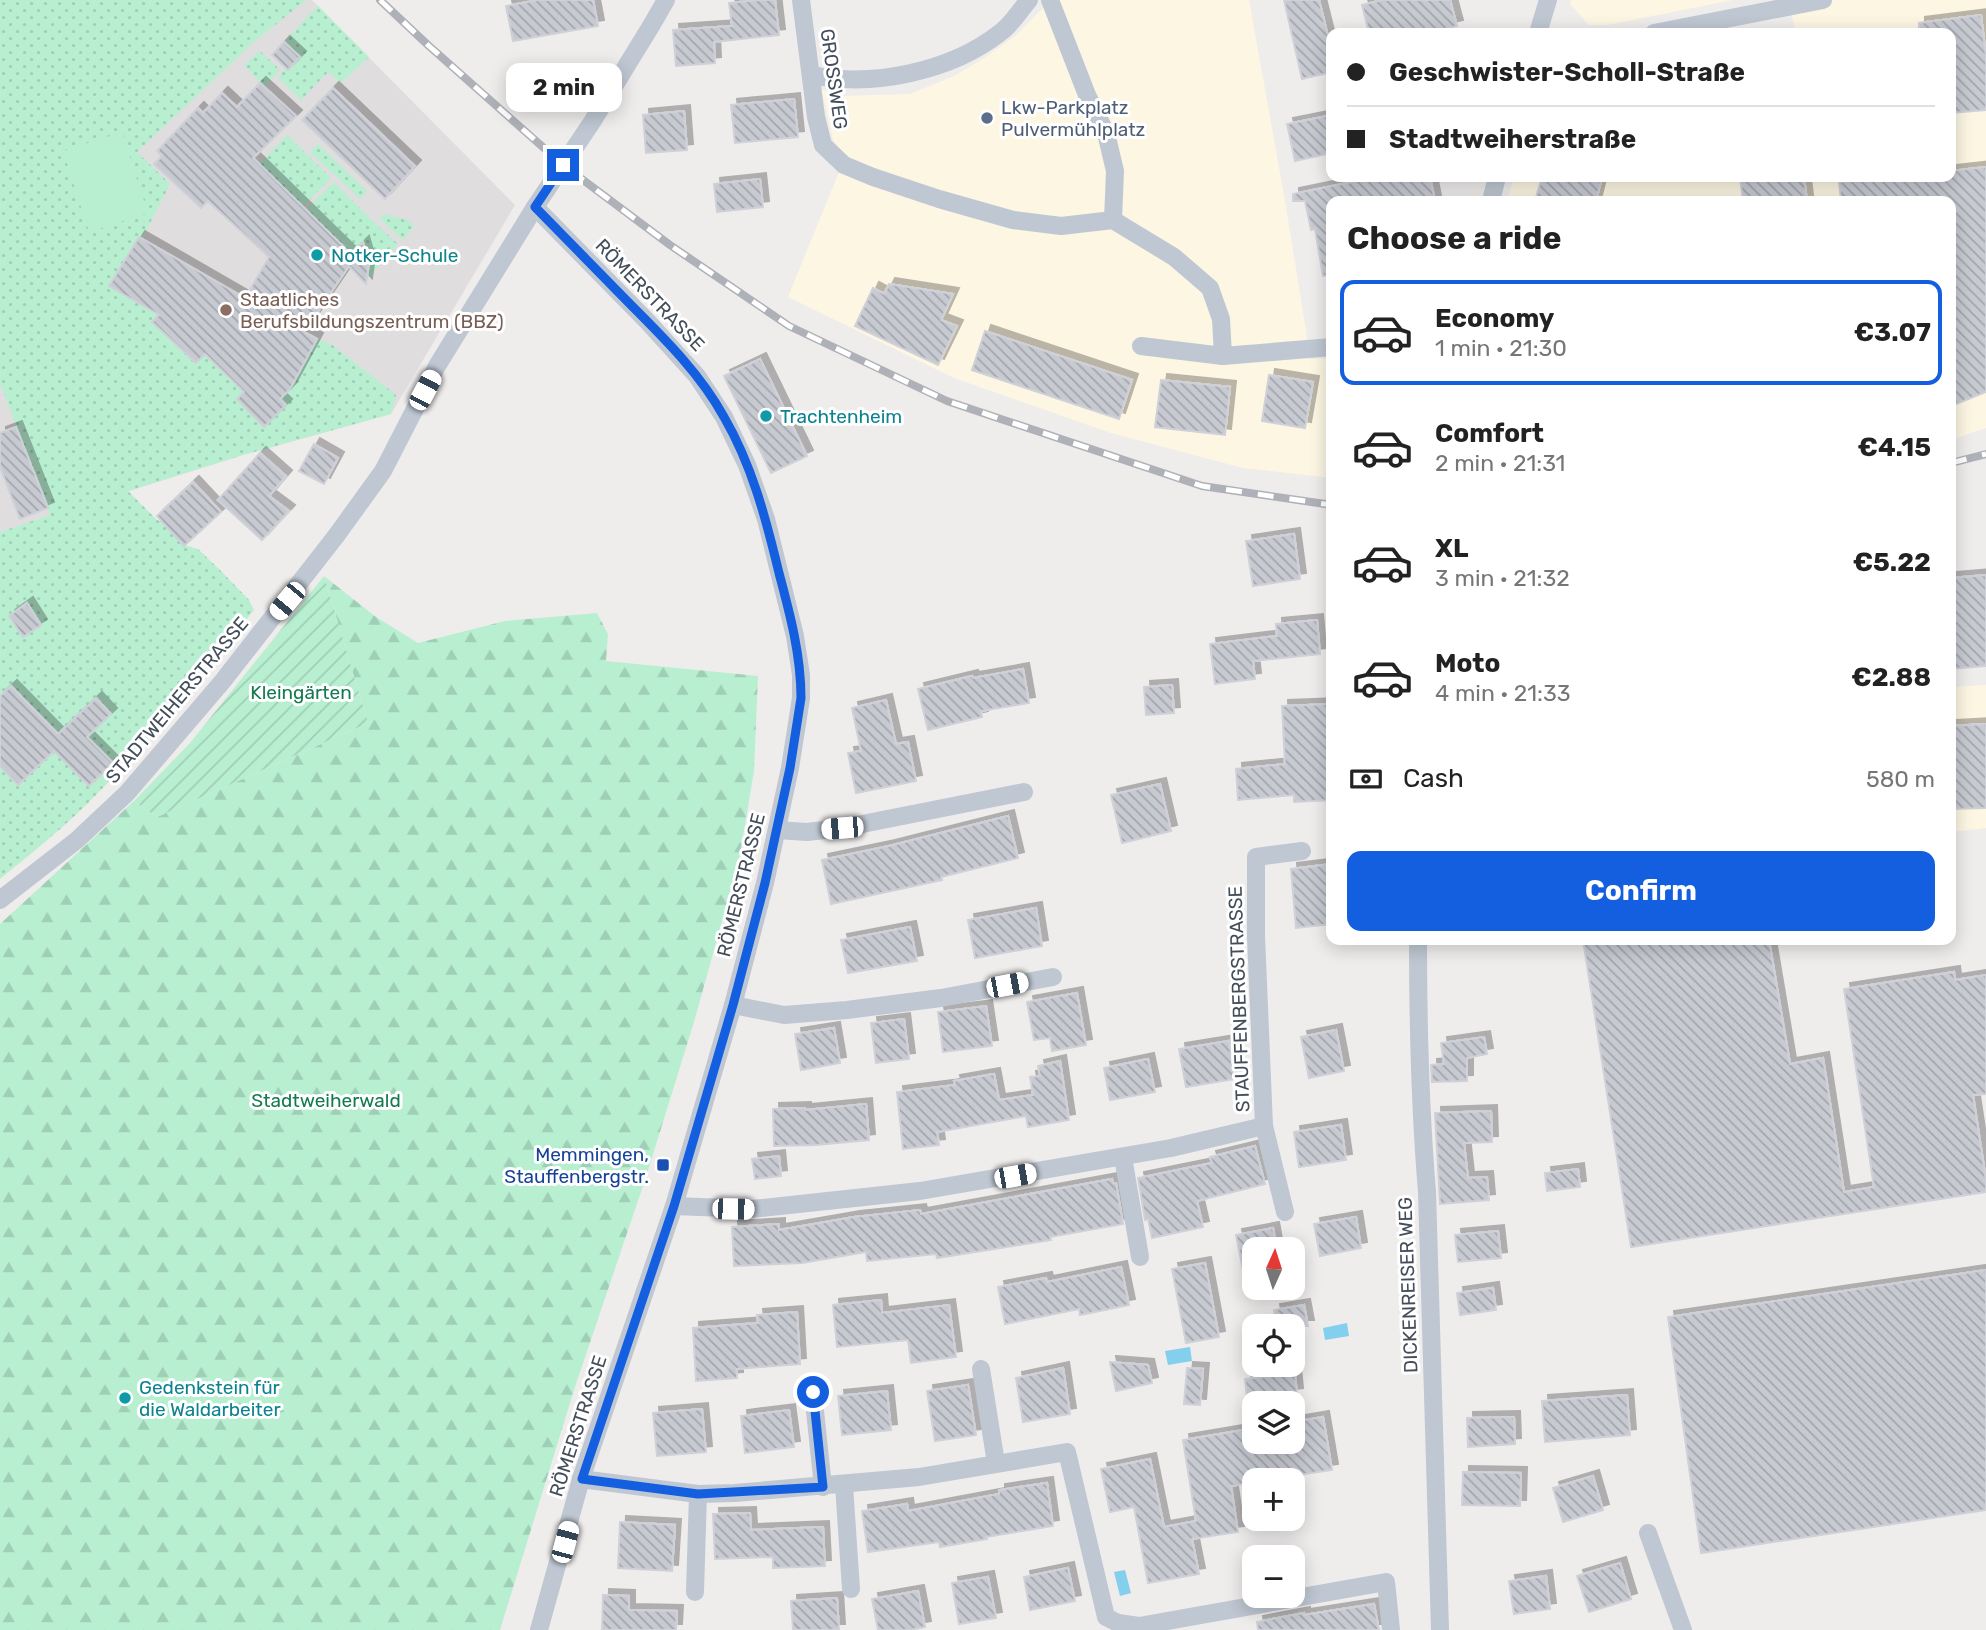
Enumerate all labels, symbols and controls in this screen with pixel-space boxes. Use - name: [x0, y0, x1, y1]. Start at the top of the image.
- street label: GROSSWEG: [816, 27, 852, 131]
- text: Geschwister-Scholl-Straße: [1389, 57, 1745, 88]
- callout: 2 min: [505, 64, 621, 113]
- text: 2 min: [533, 73, 595, 101]
- place label: Lkw-Parkplatz Pulvermühlplatz: [1001, 96, 1145, 141]
- marker: Lkw-Parkplatz Pulvermühlplatz: [979, 110, 995, 126]
- text: Stadtweiherstraße: [1389, 124, 1636, 155]
- route end: [547, 149, 579, 181]
- text: Choose a ride: [1347, 219, 1561, 257]
- street label: RÖMERSTRASSE: [591, 234, 709, 356]
- place label: Notker-Schule: [331, 244, 458, 267]
- marker: Notker-Schule: [309, 247, 325, 263]
- place label: Staatliches Berufsbildungszentrum (BBZ): [240, 288, 504, 333]
- icon: car: [1351, 301, 1414, 364]
- marker: Staatliches Berufsbildungszentrum (BBZ): [218, 302, 234, 318]
- text: Economy: [1435, 303, 1554, 334]
- text: €3.07: [1854, 317, 1931, 348]
- text: 1 min · 21:30: [1435, 334, 1567, 362]
- car: [406, 367, 445, 413]
- place label: Trachtenheim: [780, 405, 902, 428]
- marker: Trachtenheim: [758, 408, 774, 424]
- icon: car: [1351, 416, 1414, 479]
- text: Comfort: [1435, 418, 1544, 449]
- text: €4.15: [1858, 432, 1931, 463]
- text: 2 min · 21:31: [1435, 449, 1565, 477]
- icon: car: [1351, 531, 1414, 594]
- text: XL: [1435, 533, 1468, 564]
- text: €5.22: [1853, 547, 1931, 578]
- text: 3 min · 21:32: [1435, 564, 1570, 592]
- car: [266, 578, 309, 624]
- street label: STADTWEIHERSTRASSE: [101, 612, 253, 788]
- icon: car: [1351, 646, 1414, 709]
- text: Moto: [1435, 648, 1500, 679]
- text: €2.88: [1851, 662, 1931, 693]
- text: 4 min · 21:33: [1435, 679, 1571, 707]
- park label: Kleingärten: [250, 681, 352, 704]
- icon: cash: [1347, 760, 1385, 798]
- text: Cash: [1403, 763, 1464, 794]
- text: 580 m: [1866, 765, 1935, 793]
- street label: RÖMERSTRASSE: [712, 811, 770, 959]
- car: [821, 816, 864, 840]
- button: Confirm: [1347, 851, 1935, 931]
- street label: STAUFFENBERGSTRASSE: [1224, 885, 1254, 1113]
- car: [985, 971, 1030, 999]
- park label: Stadtweiherwald: [251, 1089, 401, 1112]
- place label: Memmingen, Stauffenbergstr.: [504, 1143, 649, 1188]
- marker: Memmingen, Stauffenbergstr.: [655, 1157, 671, 1173]
- car: [993, 1162, 1038, 1190]
- street label: DICKENREISER WEG: [1393, 1197, 1423, 1373]
- car: [712, 1198, 755, 1220]
- north arrow: [1242, 1237, 1306, 1300]
- map controls: [1242, 1237, 1305, 1608]
- button: locate: [1242, 1314, 1305, 1377]
- street label: RÖMERSTRASSE: [544, 1352, 612, 1500]
- place label: Gedenkstein für die Waldarbeiter: [139, 1376, 281, 1421]
- route start: [797, 1376, 829, 1408]
- marker: Gedenkstein für die Waldarbeiter: [117, 1390, 133, 1406]
- button: layers: [1242, 1391, 1305, 1454]
- button: +: [1242, 1468, 1305, 1531]
- car: [550, 1519, 581, 1565]
- button: −: [1242, 1545, 1305, 1608]

